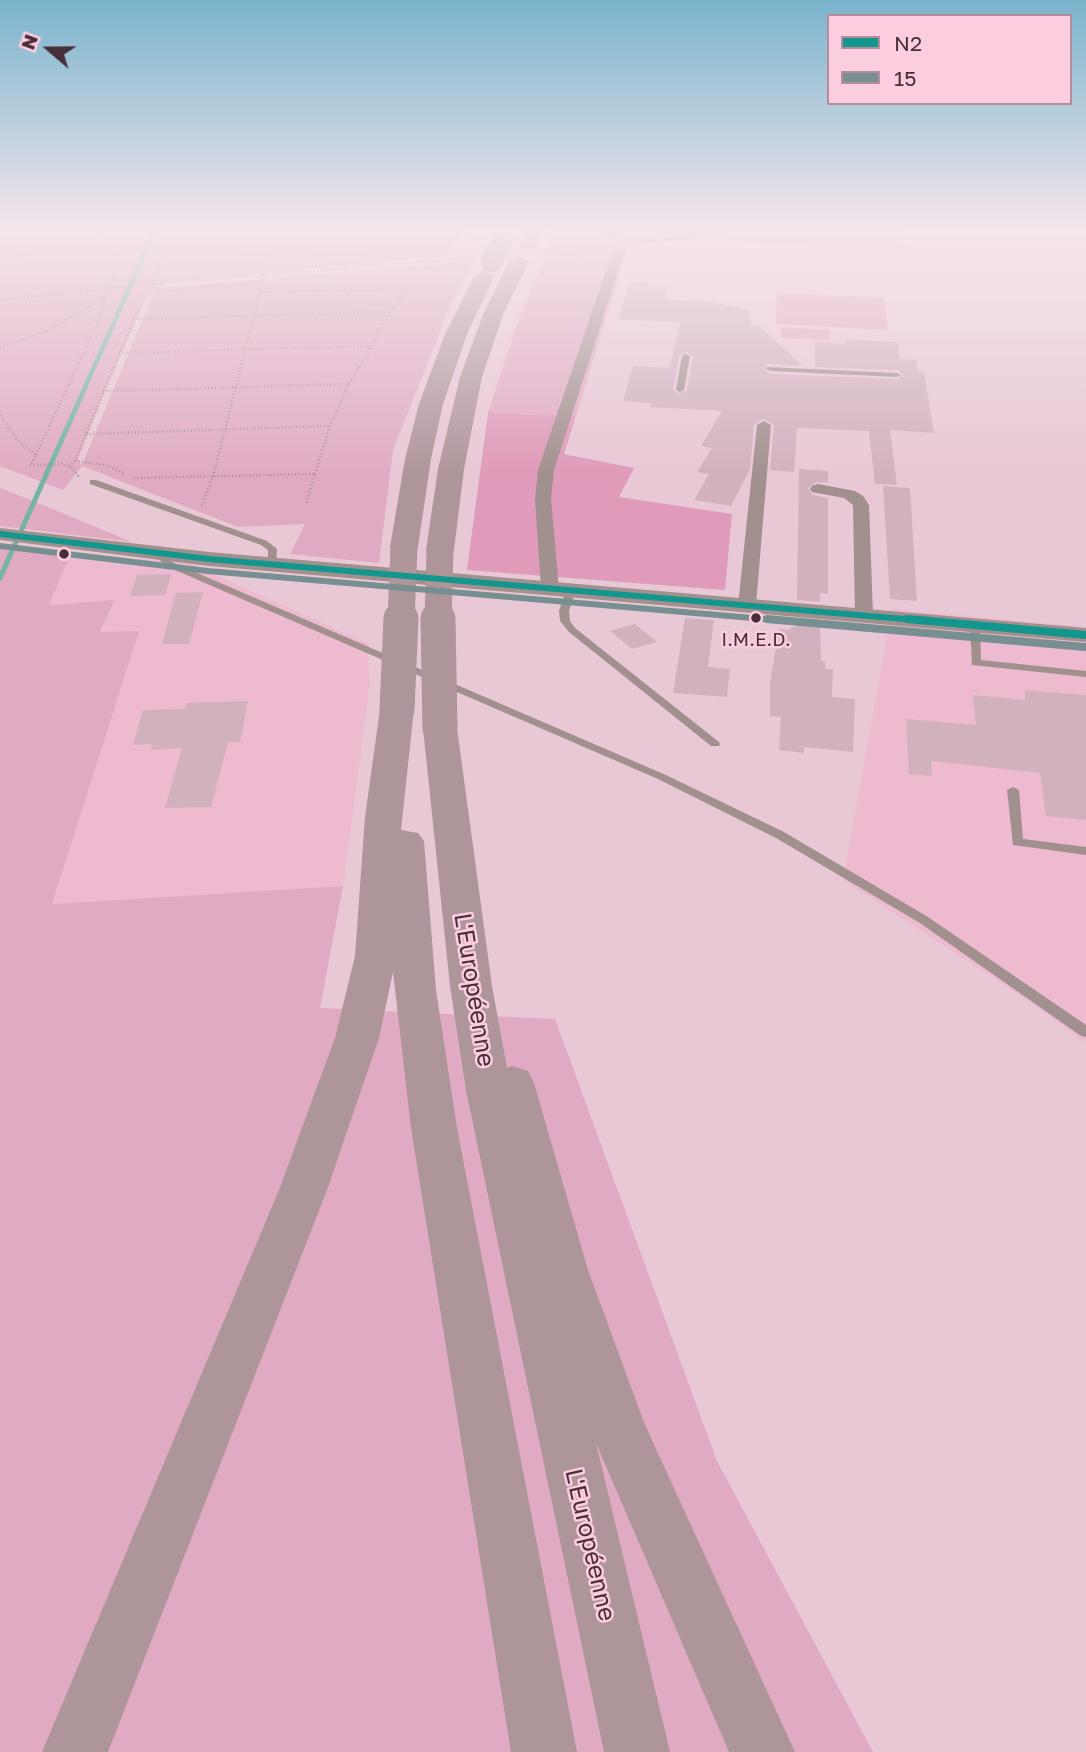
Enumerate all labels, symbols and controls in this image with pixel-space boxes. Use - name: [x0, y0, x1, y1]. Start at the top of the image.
- north arrow: [14, 14, 84, 84]
- legend: [827, 14, 1072, 105]
- text: N2: [894, 30, 922, 56]
- text: N: [16, 31, 42, 52]
- text: 15: [894, 65, 916, 91]
- unlabelled marker: [57, 547, 71, 561]
- marker: I.M.E.D.: [749, 611, 763, 625]
- place label: I.M.E.D.: [721, 629, 791, 651]
- street label: L'Européenne: [448, 911, 500, 1069]
- street label: L'Européenne: [559, 1466, 621, 1624]

